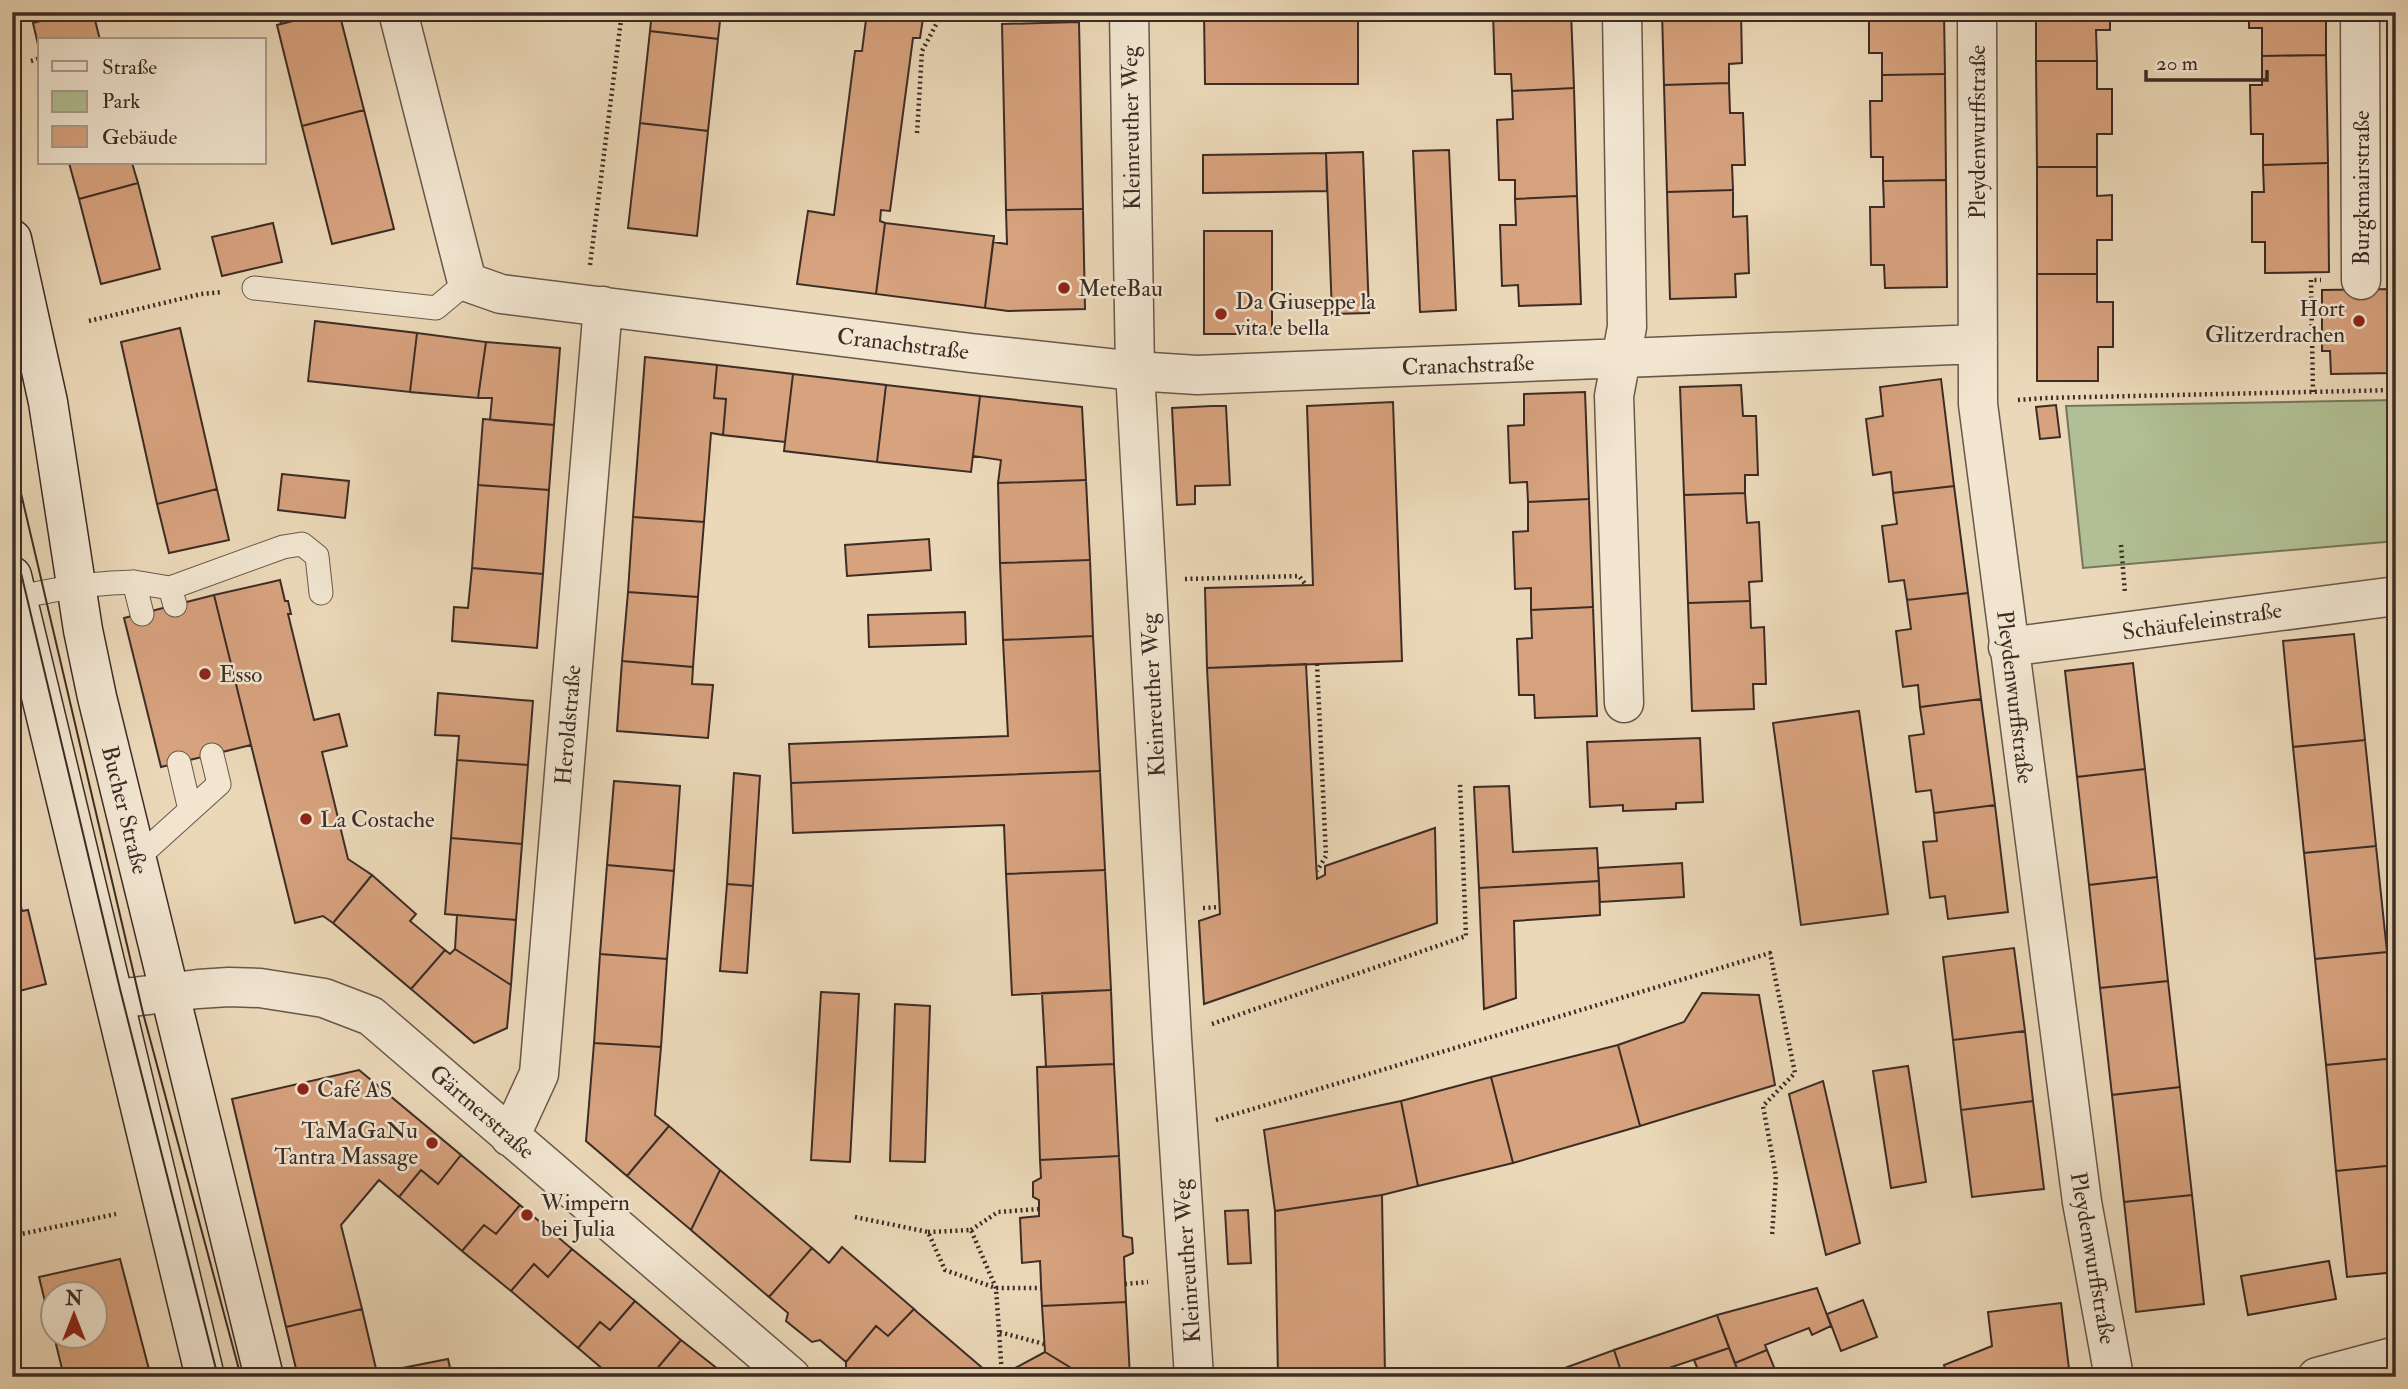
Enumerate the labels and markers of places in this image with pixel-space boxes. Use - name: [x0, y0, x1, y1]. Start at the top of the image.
- place label: MeteBau: [1078, 274, 1163, 303]
- marker: MeteBau: [1056, 280, 1072, 296]
- place label: Da Giuseppe la vita e bella: [1234, 287, 1376, 342]
- place label: Hort Glitzerdrachen: [2205, 294, 2345, 349]
- marker: Da Giuseppe la vita e bella: [1213, 306, 1229, 322]
- marker: Hort Glitzerdrachen: [2351, 313, 2367, 329]
- place label: Esso: [219, 660, 262, 689]
- marker: Esso: [197, 666, 213, 682]
- place label: La Costache: [320, 805, 435, 834]
- marker: La Costache: [298, 811, 314, 827]
- place label: Café AS: [317, 1075, 392, 1104]
- marker: Café AS: [295, 1081, 311, 1097]
- place label: TaMaGaNu Tantra Massage: [274, 1116, 418, 1171]
- marker: TaMaGaNu Tantra Massage: [424, 1135, 440, 1151]
- place label: Wimpern bei Julia: [540, 1188, 630, 1243]
- marker: Wimpern bei Julia: [519, 1207, 535, 1223]

